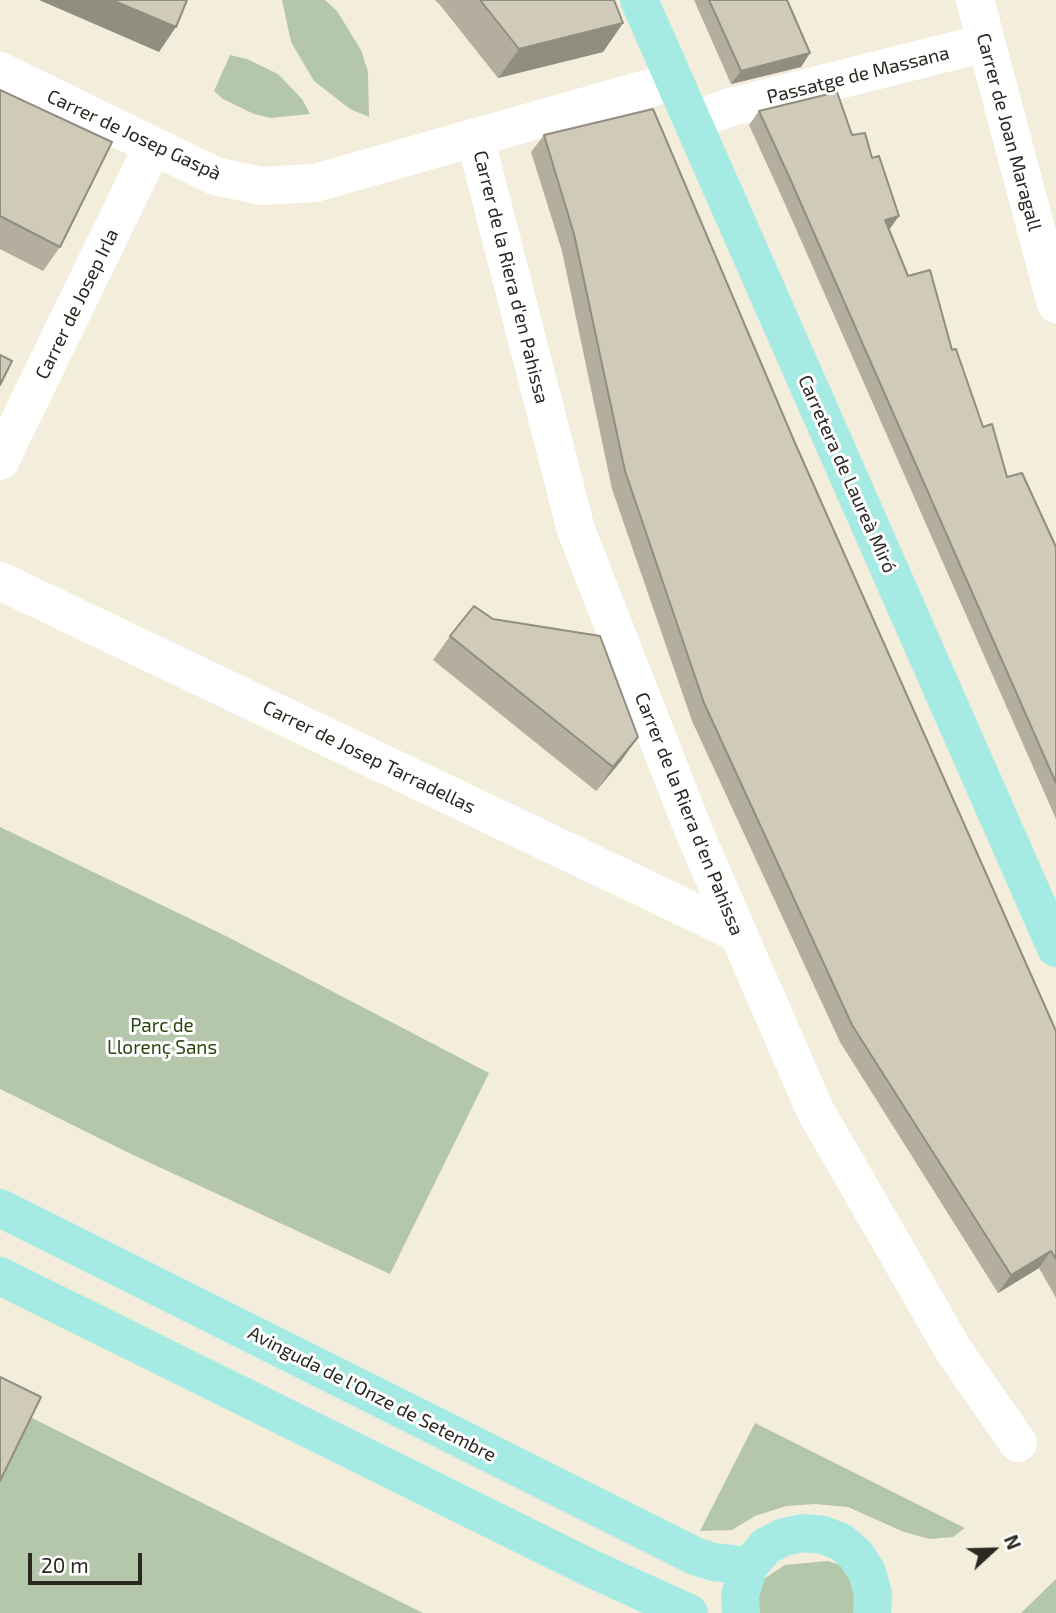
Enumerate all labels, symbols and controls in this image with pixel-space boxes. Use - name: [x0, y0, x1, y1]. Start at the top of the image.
- street label: Carrer de Joan Maragall: [972, 31, 1046, 233]
- street label: Passatge de Massana: [764, 41, 952, 109]
- street label: Carrer de Josep Gaspà: [43, 85, 225, 185]
- street label: Carrer de la Riera d'en Pahissa: [468, 148, 554, 406]
- street label: Carrer de Josep Irla: [31, 225, 123, 383]
- street label: Carretera de Laureà Miró: [793, 371, 901, 577]
- street label: Carrer de la Riera d'en Pahissa: [630, 689, 748, 939]
- street label: Carrer de Josep Tarradellas: [259, 696, 479, 818]
- park label: Parc de Llorenç Sans: [107, 1015, 217, 1059]
- street label: Avinguda de l'Onze de Setembre: [244, 1321, 500, 1467]
- north arrow: [958, 1515, 1028, 1585]
- text: N: [1000, 1531, 1026, 1553]
- scale bar: [32, 1540, 145, 1584]
- text: 20 m: [41, 1552, 89, 1577]

